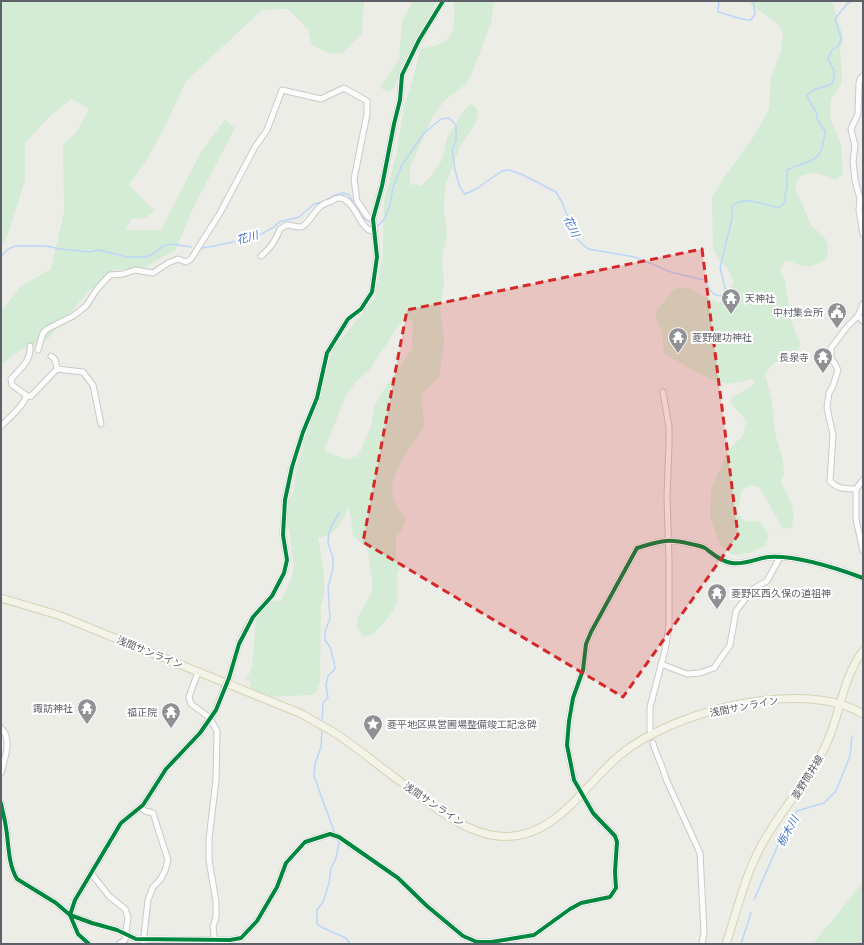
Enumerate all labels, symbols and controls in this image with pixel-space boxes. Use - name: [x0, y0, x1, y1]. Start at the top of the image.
- water label: 花川: [561, 213, 583, 240]
- water label: 花川: [235, 227, 260, 246]
- temple icon: 天神社: [720, 287, 742, 315]
- place label: 天神社: [745, 292, 775, 304]
- public building icon: 中村集会所: [826, 301, 848, 329]
- place label: 中村集会所: [773, 306, 823, 318]
- temple icon: 菱野健功神社: [667, 326, 689, 354]
- place label: 菱野健功神社: [692, 331, 752, 343]
- temple icon: 長泉寺: [812, 346, 834, 374]
- place label: 長泉寺: [779, 351, 809, 363]
- temple icon: 菱野区西久保の道祖神: [706, 582, 728, 610]
- place label: 菱野区西久保の道祖神: [731, 587, 831, 599]
- street label: 浅間サンライン: [115, 633, 185, 671]
- street label: 浅間サンライン: [708, 693, 780, 719]
- temple icon: 諏訪神社: [76, 697, 98, 725]
- temple icon: 福正院: [160, 701, 182, 729]
- place label: 諏訪神社: [33, 702, 73, 714]
- place label: 福正院: [127, 706, 157, 718]
- place icon: 菱平地区県営圃場整備竣工記念碑: [362, 713, 384, 741]
- place label: 菱平地区県営圃場整備竣工記念碑: [387, 718, 537, 730]
- street label: 菱野筒井線: [789, 753, 825, 801]
- street label: 浅間サンライン: [402, 779, 466, 829]
- water label: 栃木川: [773, 813, 801, 849]

